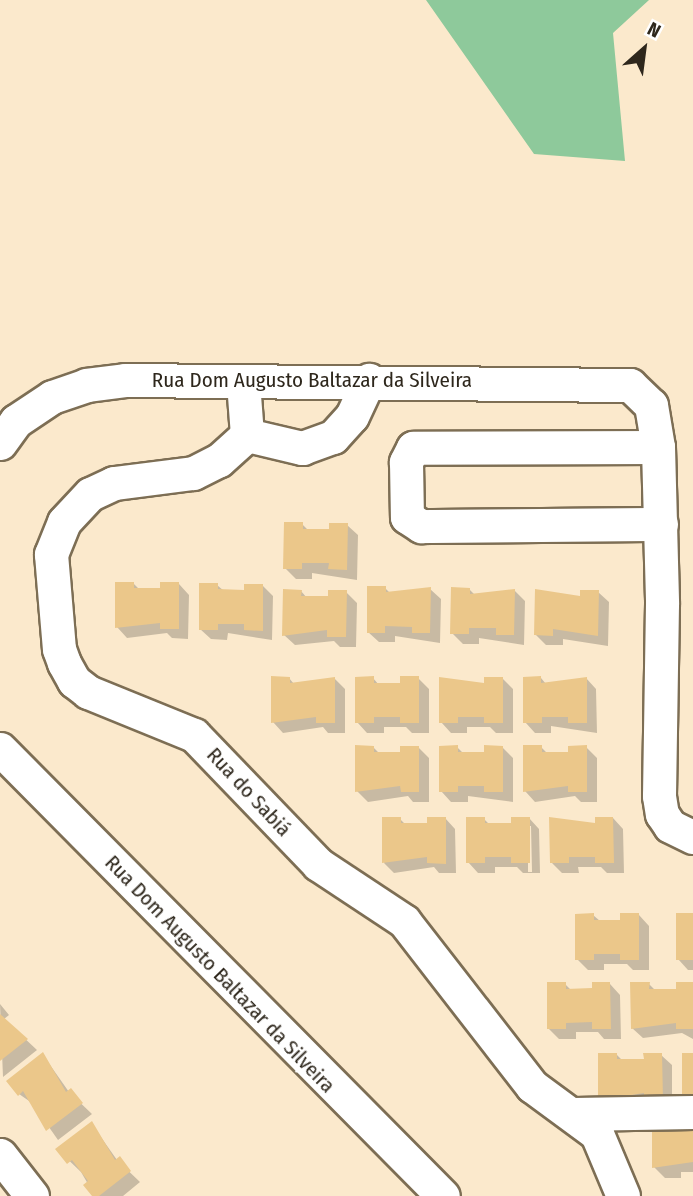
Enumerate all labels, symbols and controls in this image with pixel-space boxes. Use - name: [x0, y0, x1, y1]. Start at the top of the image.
- north arrow: [609, 14, 679, 84]
- text: N: [644, 17, 665, 43]
- street label: Rua Dom Augusto Baltazar da Silveira: [152, 367, 472, 393]
- street label: Rua do Sabiá: [201, 742, 297, 842]
- street label: Rua Dom Augusto Baltazar da Silveira: [100, 850, 340, 1098]

